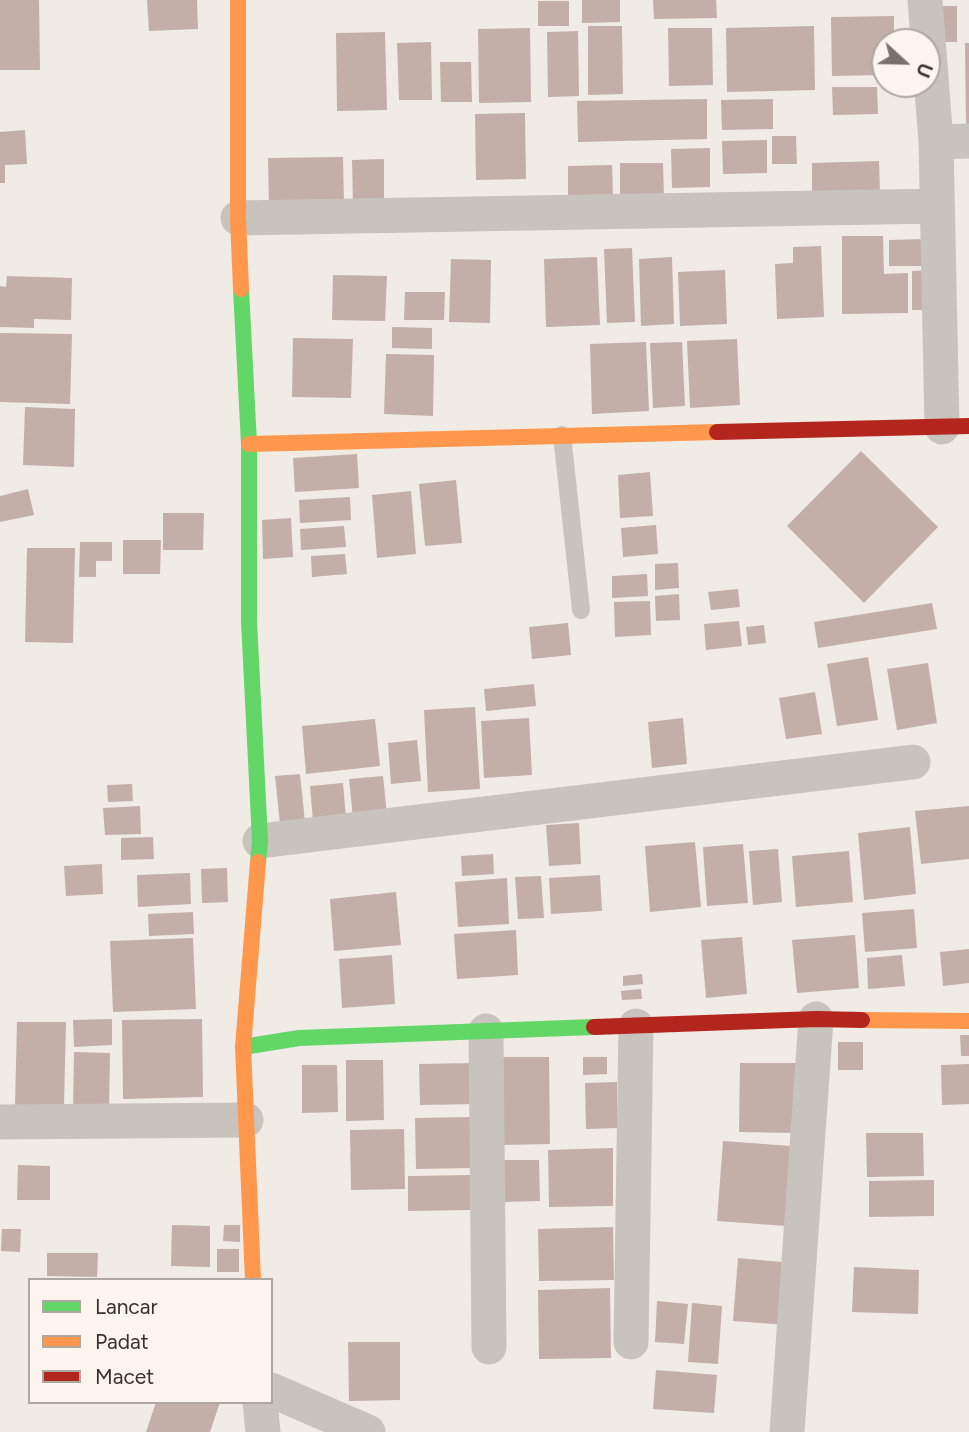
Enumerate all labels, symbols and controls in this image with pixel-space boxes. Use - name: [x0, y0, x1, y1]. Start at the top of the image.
- north arrow: [871, 28, 941, 98]
- text: U: [911, 60, 937, 81]
- legend: [28, 1278, 273, 1404]
- text: Lancar: [95, 1294, 158, 1319]
- text: Padat: [95, 1329, 149, 1354]
- text: Macet: [95, 1364, 154, 1389]

